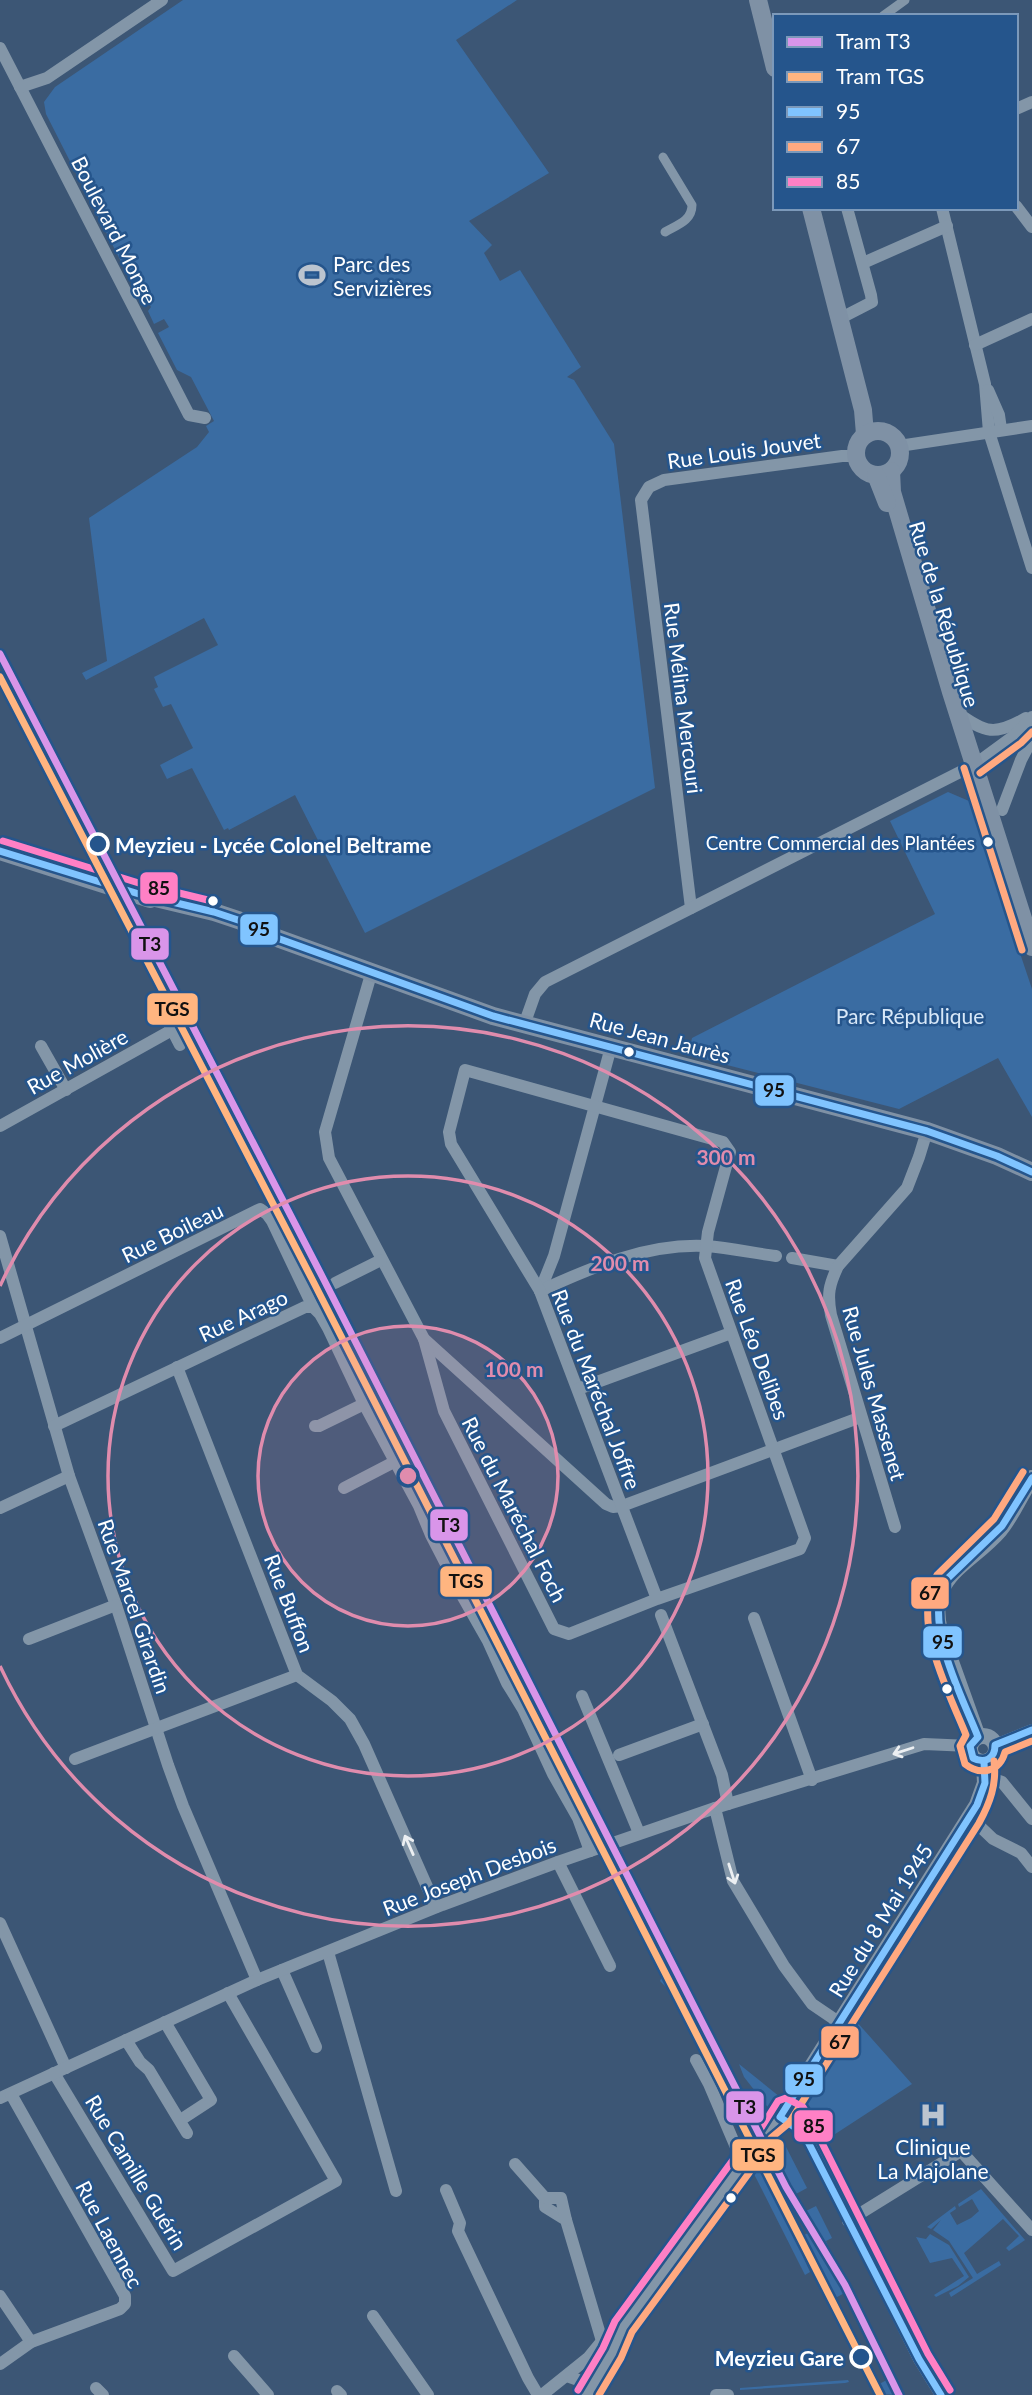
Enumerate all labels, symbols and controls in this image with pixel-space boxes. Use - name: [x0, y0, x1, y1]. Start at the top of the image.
- legend: [773, 14, 1018, 210]
- text: Tram T3: [836, 28, 911, 53]
- text: Tram TGS: [836, 63, 924, 88]
- text: 95: [836, 98, 860, 123]
- text: 67: [836, 133, 860, 158]
- street label: Boulevard Monge: [67, 152, 163, 308]
- text: 85: [836, 168, 860, 193]
- place label: Parc des Servizières: [333, 251, 432, 300]
- sports icon: Parc des Servizières: [297, 260, 327, 290]
- street label: Rue Louis Jouvet: [666, 427, 823, 473]
- street label: Rue de la République: [905, 518, 985, 710]
- street label: Rue Mélina Mercouri: [660, 601, 708, 795]
- place label: Centre Commercial des Plantées: [706, 831, 975, 854]
- place label: Meyzieu - Lycée Colonel Beltrame: [115, 832, 431, 857]
- marker: Meyzieu - Lycée Colonel Beltrame: [87, 833, 109, 855]
- marker: Centre Commercial des Plantées: [981, 835, 995, 849]
- line badge: 85: [139, 871, 179, 905]
- text: 85: [148, 876, 170, 899]
- unlabelled marker: [206, 894, 220, 908]
- line badge: 95: [239, 913, 279, 946]
- text: 95: [248, 917, 270, 940]
- line badge: T3: [130, 927, 170, 961]
- text: T3: [139, 932, 161, 955]
- line badge: TGS: [146, 992, 199, 1026]
- text: TGS: [154, 997, 190, 1020]
- park label: Parc République: [836, 1003, 984, 1028]
- street label: Rue Jean Jaurès: [587, 1006, 733, 1068]
- street label: Rue Molière: [22, 1023, 132, 1099]
- unlabelled marker: [622, 1045, 636, 1059]
- line badge: 95: [754, 1074, 795, 1107]
- text: 95: [763, 1078, 785, 1101]
- text: 300 m: [696, 1144, 756, 1169]
- street label: Rue Boileau: [117, 1197, 227, 1267]
- text: 200 m: [590, 1250, 650, 1275]
- street label: Rue Léo Delibes: [721, 1275, 795, 1423]
- street label: Rue Arago: [195, 1284, 291, 1346]
- street label: Rue du Maréchal Joffre: [547, 1286, 647, 1492]
- street label: Rue Jules Massenet: [838, 1303, 912, 1484]
- text: 100 m: [484, 1356, 544, 1381]
- street label: Rue du Maréchal Foch: [457, 1412, 573, 1606]
- centre of rings: [396, 1464, 420, 1488]
- line badge: T3: [429, 1508, 469, 1542]
- text: T3: [438, 1513, 460, 1536]
- street label: Rue Marcel Girardin: [93, 1515, 177, 1697]
- street label: Rue Buffon: [260, 1550, 320, 1656]
- line badge: TGS: [439, 1565, 493, 1598]
- text: TGS: [448, 1569, 484, 1592]
- line badge: 67: [910, 1576, 950, 1610]
- text: 67: [919, 1581, 941, 1604]
- line badge: 95: [922, 1625, 963, 1659]
- text: 95: [932, 1630, 954, 1653]
- unlabelled marker: [940, 1682, 954, 1696]
- one-way arrow: [892, 1745, 914, 1758]
- street label: Rue Joseph Desbois: [379, 1831, 559, 1921]
- one-way arrow: [402, 1834, 415, 1856]
- street label: Rue du 8 Mai 1945: [823, 1839, 937, 2001]
- one-way arrow: [727, 1862, 739, 1884]
- line badge: 67: [820, 2025, 860, 2059]
- text: 67: [829, 2030, 851, 2053]
- line badge: 95: [784, 2063, 824, 2096]
- text: 95: [793, 2067, 815, 2090]
- street label: Rue Camille Guérin: [81, 2090, 193, 2254]
- line badge: T3: [725, 2090, 765, 2124]
- text: T3: [734, 2095, 756, 2118]
- hospital icon: Clinique La Majolane: [918, 2100, 948, 2130]
- line badge: 85: [793, 2109, 834, 2143]
- text: 85: [803, 2114, 825, 2137]
- place label: Clinique La Majolane: [877, 2134, 989, 2183]
- line badge: TGS: [731, 2138, 785, 2172]
- text: TGS: [740, 2143, 776, 2166]
- street label: Rue Laennec: [71, 2176, 149, 2292]
- unlabelled marker: [724, 2191, 738, 2205]
- place label: Meyzieu Gare: [715, 2345, 844, 2370]
- marker: Meyzieu Gare: [850, 2346, 872, 2368]

